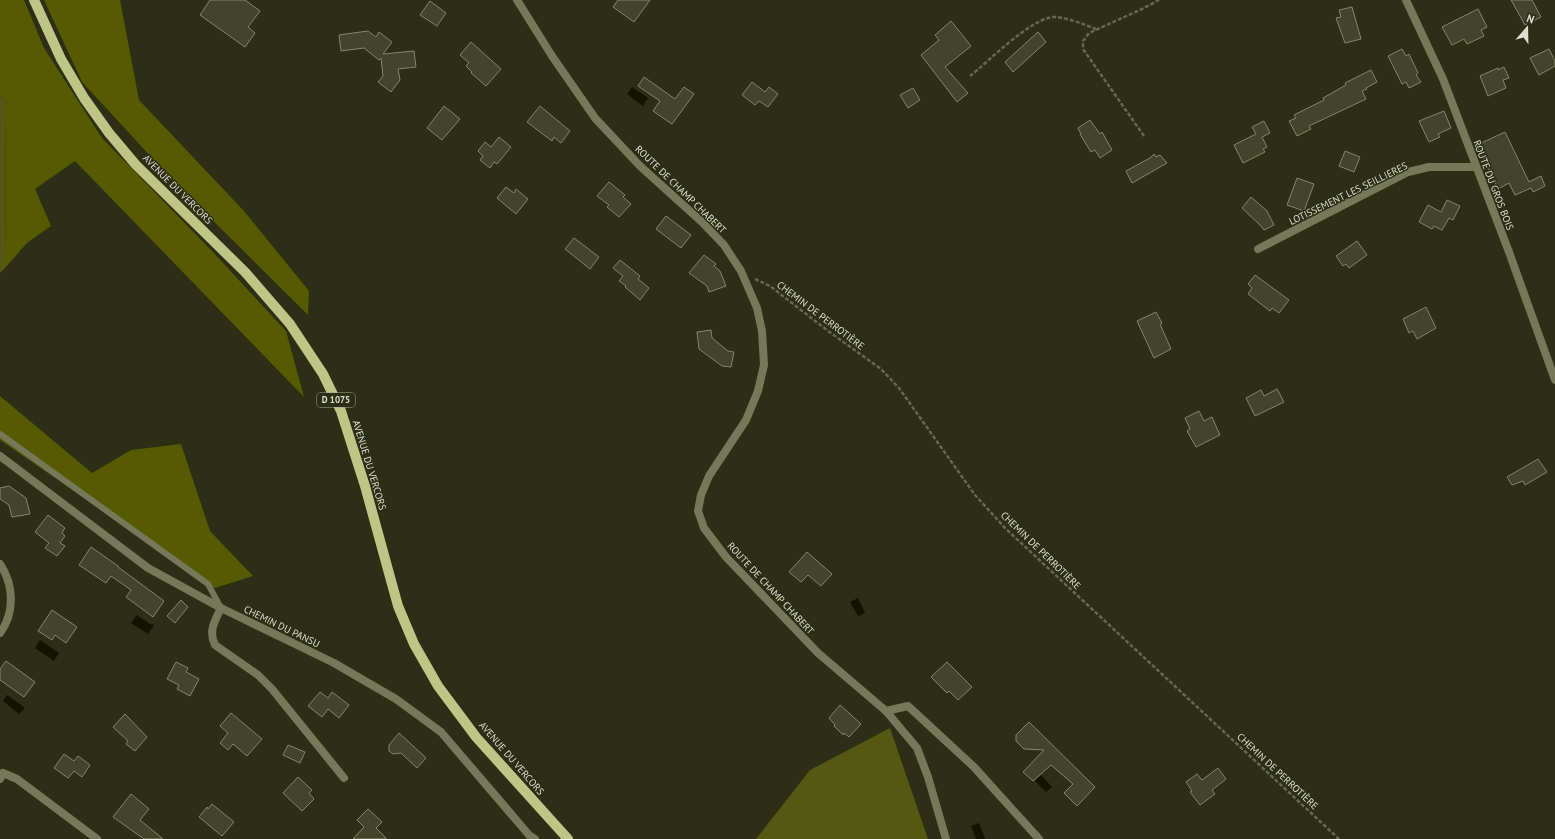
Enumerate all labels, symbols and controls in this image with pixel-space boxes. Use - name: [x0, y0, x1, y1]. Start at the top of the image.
- north arrow: [1507, 8, 1547, 48]
- text: N: [1525, 11, 1536, 26]
- street label: ROUTE DU GROS BOIS: [1470, 138, 1517, 232]
- street label: ROUTE DE CHAMP CHABERT: [632, 142, 729, 237]
- street label: AVENUE DU VERCORS: [140, 152, 215, 227]
- street label: LOTISSEMENT LES SEILLIERES: [1287, 159, 1410, 228]
- street label: CHEMIN DE PERROTIÈRE: [774, 278, 867, 353]
- road number: D 1075: [317, 393, 355, 407]
- street label: AVENUE DU VERCORS: [350, 419, 389, 512]
- street label: CHEMIN DE PERROTIÈRE: [998, 509, 1083, 592]
- street label: ROUTE DE CHAMP CHABERT: [724, 539, 817, 638]
- street label: CHEMIN DU PANSU: [242, 602, 322, 651]
- street label: AVENUE DU VERCORS: [476, 719, 547, 798]
- street label: CHEMIN DE PERROTIÈRE: [1234, 730, 1321, 812]

